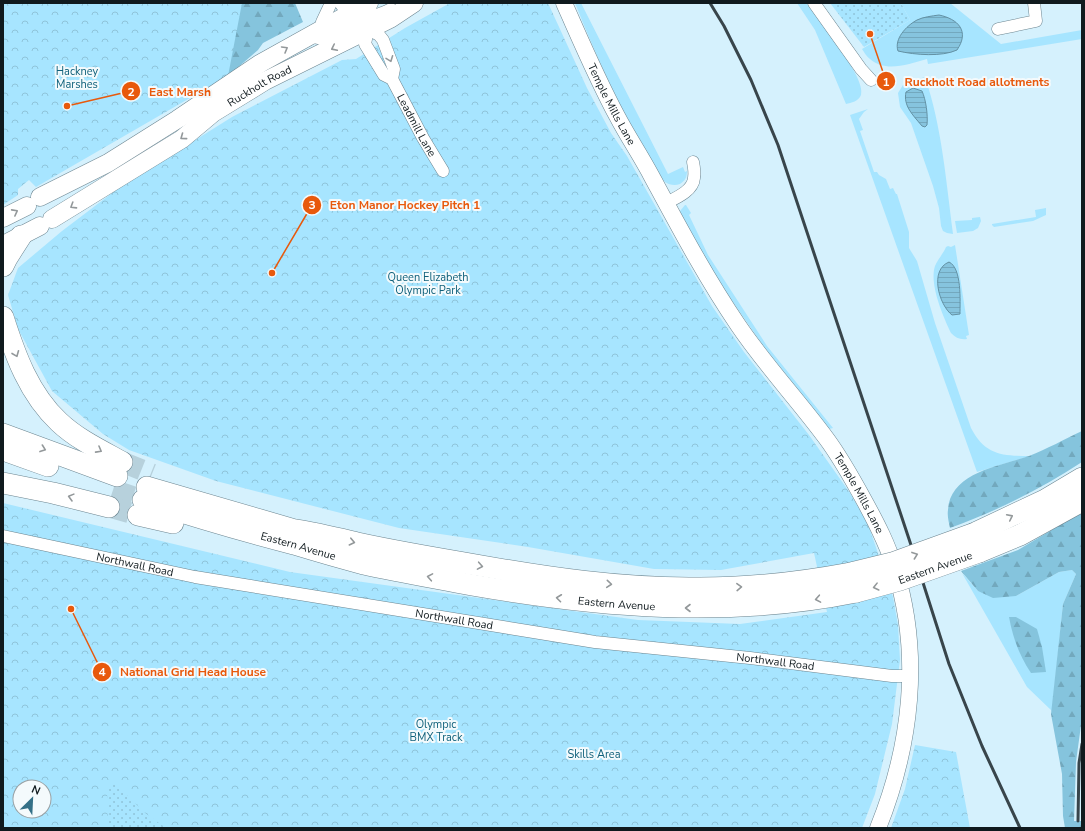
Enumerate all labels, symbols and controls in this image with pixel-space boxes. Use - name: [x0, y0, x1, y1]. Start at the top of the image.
- one-way arrow: [331, 43, 338, 51]
- one-way arrow: [281, 47, 288, 54]
- one-way arrow: [386, 56, 394, 63]
- street label: Temple Mills Lane: [584, 61, 639, 148]
- street label: Ruckholt Road: [225, 62, 294, 110]
- park label: Hackney Marshes: [56, 64, 99, 92]
- callout: Ruckholt Road allotments: [876, 69, 1057, 93]
- text: 1: [882, 74, 890, 90]
- text: Ruckholt Road allotments: [905, 74, 1050, 90]
- callout: East Marsh: [121, 79, 219, 103]
- text: 2: [127, 84, 135, 100]
- text: East Marsh: [149, 84, 211, 100]
- street label: Leadmill Lane: [393, 91, 440, 160]
- one-way arrow: [180, 132, 187, 139]
- callout: Eton Manor Hockey Pitch 1: [302, 193, 488, 217]
- text: 3: [308, 197, 316, 213]
- text: Eton Manor Hockey Pitch 1: [330, 197, 480, 213]
- one-way arrow: [70, 202, 77, 209]
- one-way arrow: [11, 209, 18, 217]
- park label: Queen Elizabeth Olympic Park: [388, 270, 468, 298]
- one-way arrow: [11, 350, 19, 357]
- one-way arrow: [39, 444, 46, 452]
- one-way arrow: [95, 445, 102, 452]
- street label: Temple Mills Lane: [830, 450, 887, 536]
- one-way arrow: [68, 493, 75, 502]
- one-way arrow: [1006, 514, 1014, 522]
- street label: Eastern Avenue: [259, 529, 338, 564]
- one-way arrow: [349, 537, 356, 545]
- street label: Eastern Avenue: [896, 548, 975, 588]
- street label: Northwall Road: [95, 549, 175, 580]
- one-way arrow: [911, 551, 918, 559]
- one-way arrow: [477, 561, 483, 570]
- one-way arrow: [427, 573, 433, 582]
- one-way arrow: [606, 579, 612, 588]
- one-way arrow: [873, 582, 879, 590]
- one-way arrow: [736, 583, 742, 591]
- street label: Eastern Avenue: [577, 593, 656, 614]
- one-way arrow: [556, 594, 562, 603]
- one-way arrow: [815, 594, 821, 603]
- one-way arrow: [685, 604, 691, 612]
- street label: Northwall Road: [414, 606, 494, 633]
- street label: Northwall Road: [736, 650, 815, 674]
- callout: National Grid Head House: [92, 660, 274, 684]
- text: 4: [98, 664, 106, 680]
- text: National Grid Head House: [120, 664, 267, 680]
- park label: Olympic BMX Track: [410, 717, 463, 745]
- park label: Skills Area: [568, 747, 621, 762]
- north arrow: [12, 779, 52, 819]
- text: N: [29, 782, 43, 799]

